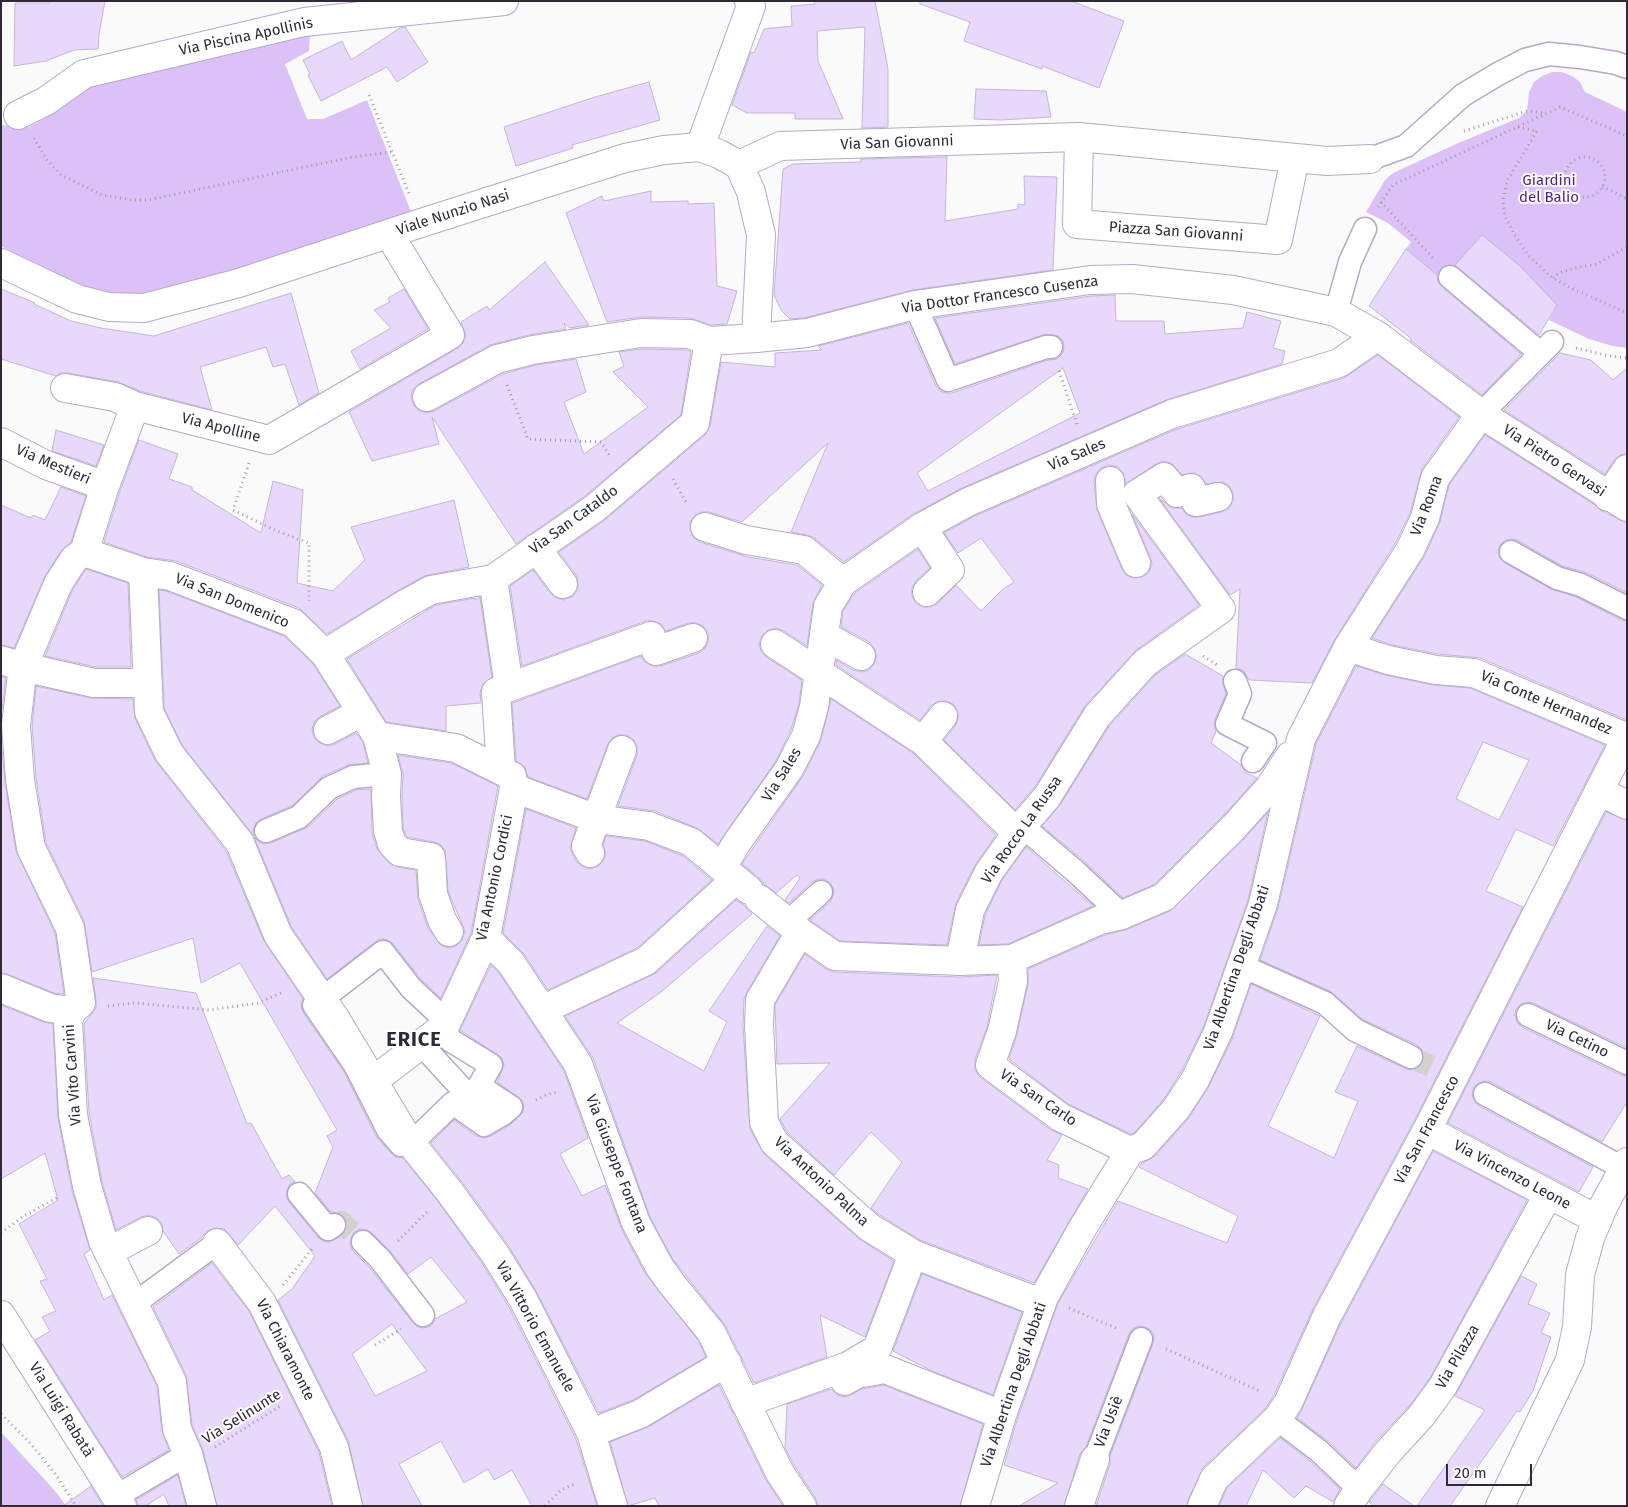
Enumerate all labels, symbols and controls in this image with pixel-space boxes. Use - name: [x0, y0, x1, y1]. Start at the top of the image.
- street label: Via Piscina Apollinis: [177, 14, 315, 60]
- street label: Via San Giovanni: [840, 132, 954, 154]
- park label: Giardini del Balio: [1519, 172, 1579, 207]
- street label: Viale Nunzio Nasi: [394, 186, 512, 240]
- street label: Piazza San Giovanni: [1108, 218, 1244, 246]
- street label: Via Dottor Francesco Cusenza: [901, 272, 1099, 318]
- street label: Via Apolline: [180, 409, 262, 447]
- street label: Via Pietro Gervasi: [1499, 421, 1609, 501]
- street label: Via Sales: [1046, 435, 1108, 475]
- street label: Via Mestieri: [13, 441, 93, 489]
- street label: Via Roma: [1407, 473, 1447, 539]
- street label: Via San Cataldo: [526, 482, 622, 558]
- street label: Via San Domenico: [172, 570, 292, 632]
- street label: Via Conte Hernandez: [1477, 667, 1615, 739]
- street label: Via Sales: [758, 745, 806, 805]
- street label: Via Rocco La Russa: [978, 772, 1066, 888]
- street label: Via Antonio Cordici: [473, 813, 517, 943]
- street label: Via Albertina Degli Abbati: [1200, 883, 1274, 1053]
- street label: Via Cetino: [1542, 1016, 1612, 1062]
- street label: Via Vito Carvini: [60, 1023, 86, 1127]
- district label: ERICE: [386, 1028, 442, 1052]
- street label: Via San Carlo: [996, 1066, 1080, 1130]
- street label: Via San Francesco: [1391, 1073, 1463, 1187]
- street label: Via Giuseppe Fontana: [581, 1092, 651, 1236]
- street label: Via Antonio Palma: [770, 1133, 872, 1231]
- street label: Via Vincenzo Leone: [1450, 1137, 1574, 1213]
- street label: Via Vittorio Emanuele: [492, 1259, 578, 1395]
- street label: Via Chiaramonte: [252, 1296, 318, 1404]
- street label: Via Albertina Degli Abbati: [977, 1300, 1051, 1470]
- street label: Via Pilazza: [1432, 1322, 1484, 1392]
- street label: Via Luigi Rabatà: [25, 1359, 97, 1461]
- street label: Via Selinunte: [199, 1386, 285, 1448]
- street label: Via Usiè: [1091, 1394, 1127, 1450]
- scale bar: [1448, 1454, 1534, 1486]
- text: 20 m: [1454, 1464, 1487, 1482]

